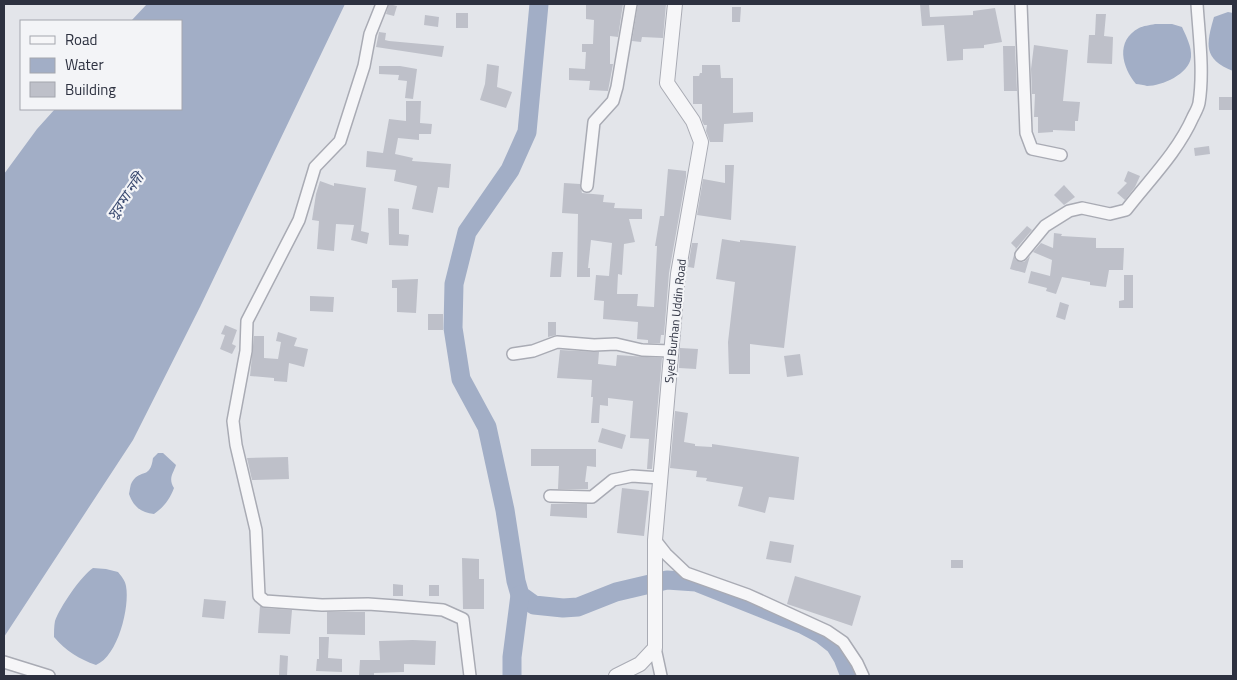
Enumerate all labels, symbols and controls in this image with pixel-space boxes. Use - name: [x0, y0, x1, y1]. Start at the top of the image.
- legend: [20, 20, 182, 110]
- text: Road: [65, 28, 97, 51]
- text: Water: [65, 53, 104, 76]
- text: Building: [65, 78, 116, 101]
- water label: সুরমা নদী: [101, 166, 150, 223]
- street label: Syed Burhan Uddin Road: [659, 258, 691, 384]

